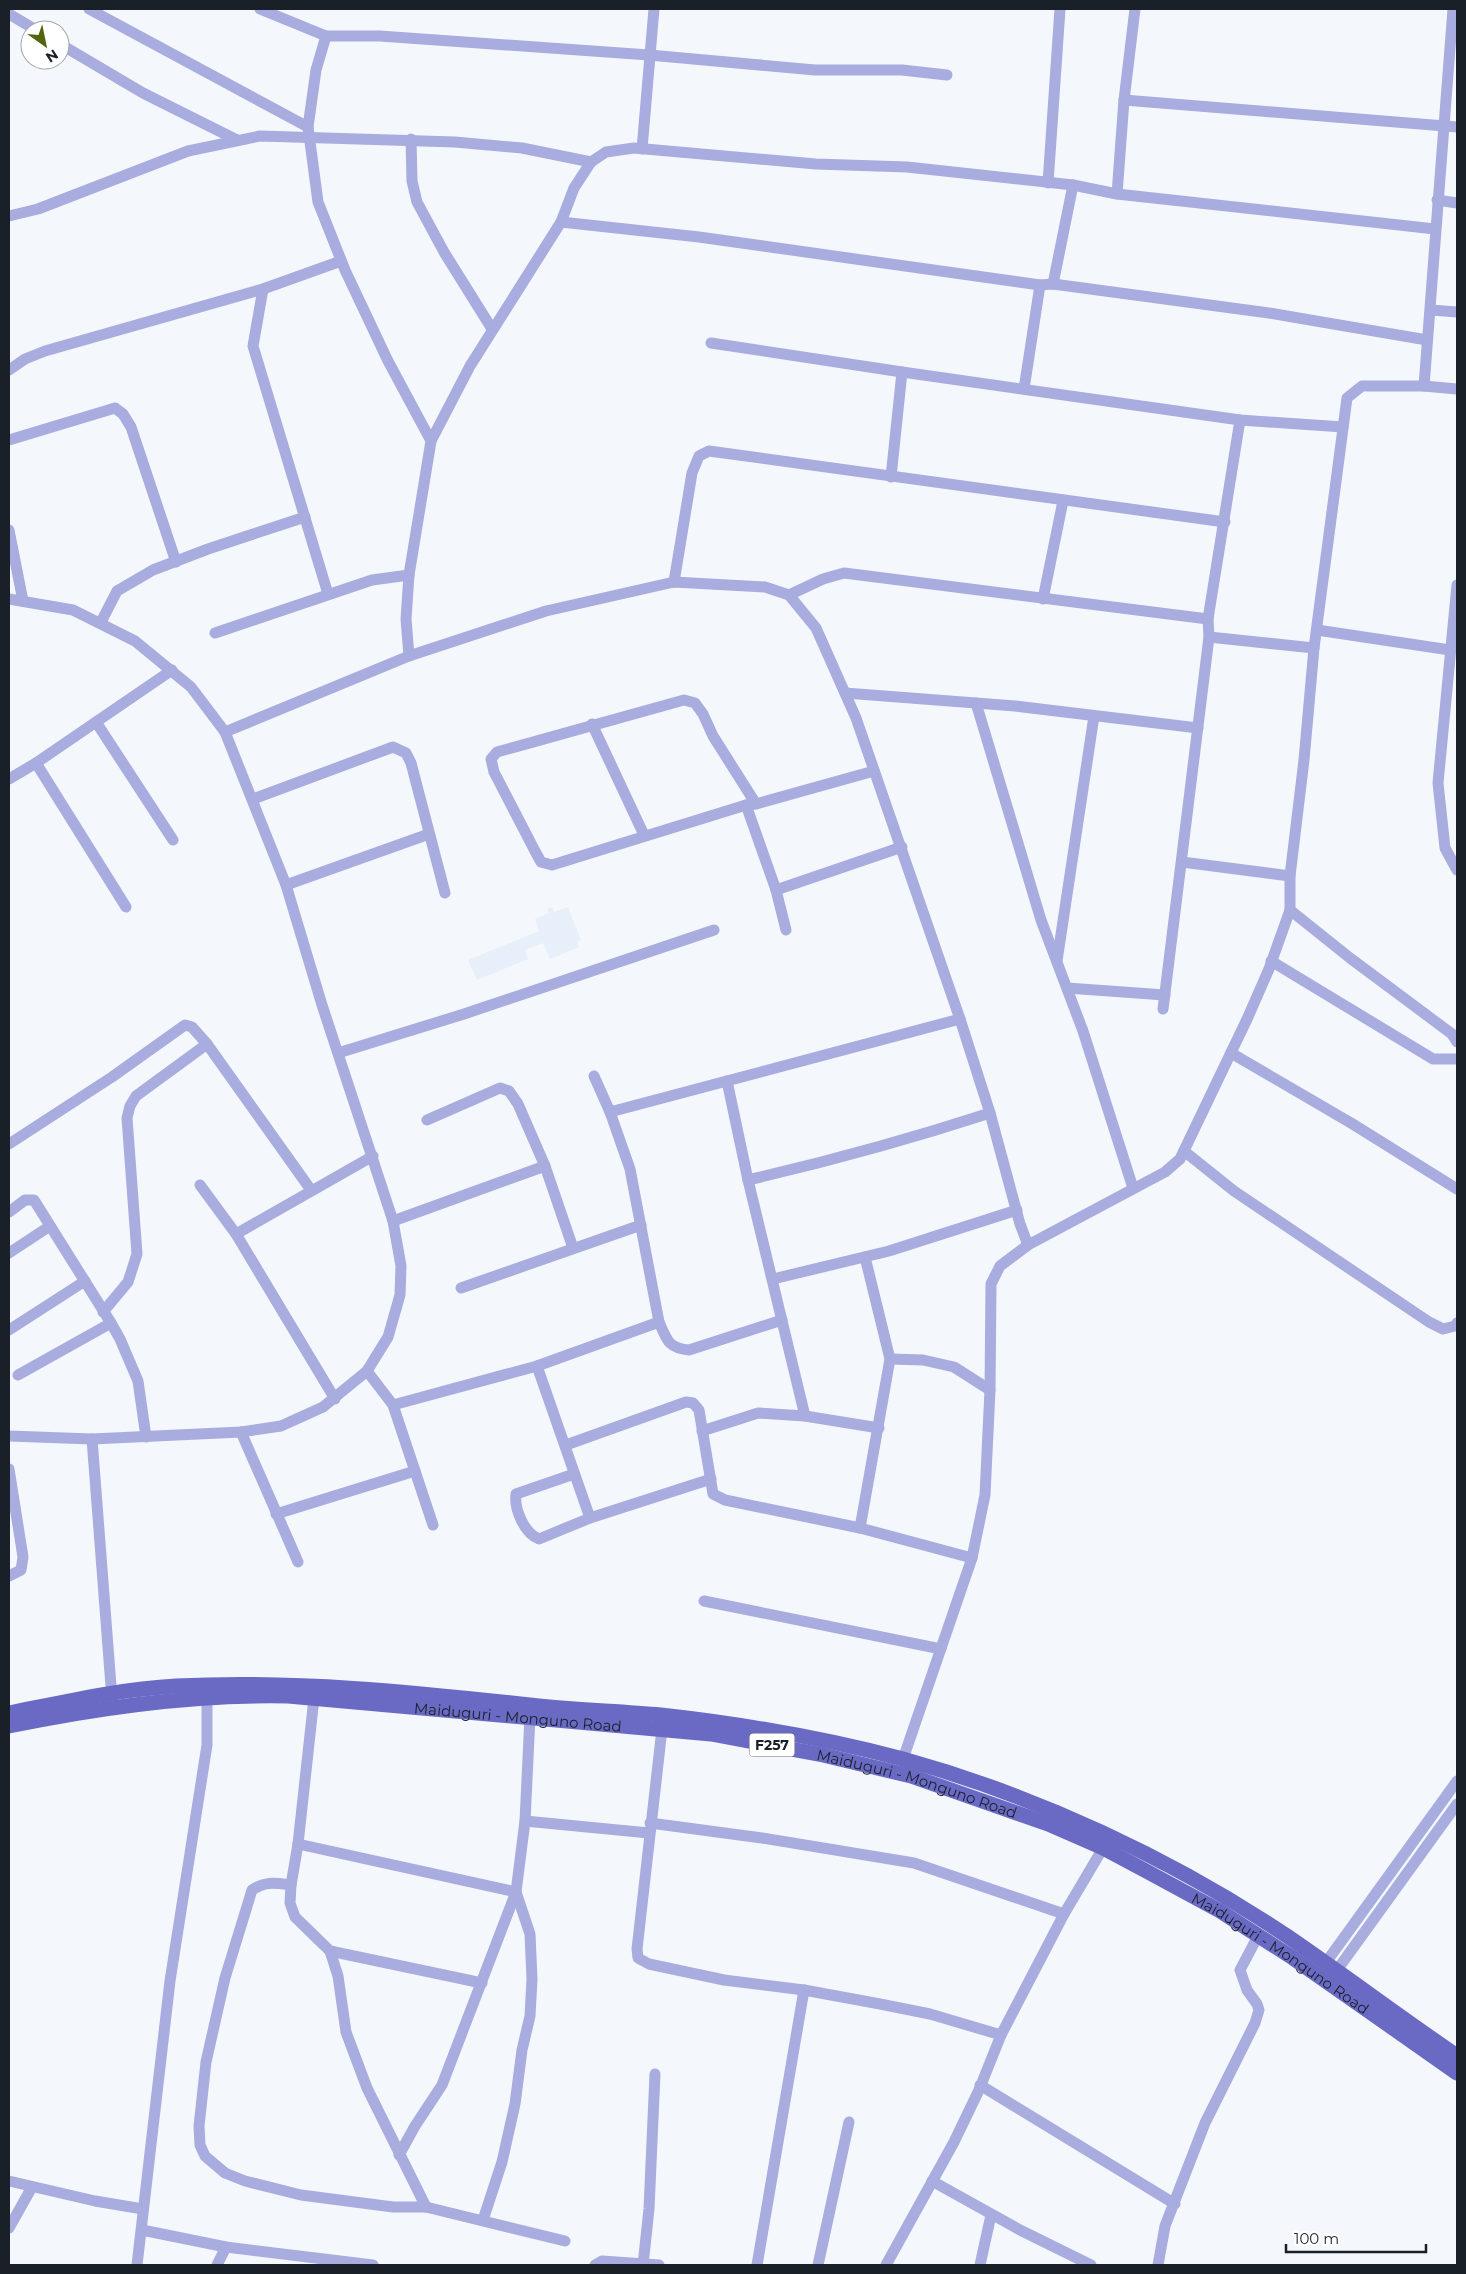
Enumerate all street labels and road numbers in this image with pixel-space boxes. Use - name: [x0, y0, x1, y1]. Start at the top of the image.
- street label: Maiduguri - Monguno Road: [413, 1698, 623, 1735]
- road number: F257: [750, 1734, 794, 1756]
- street label: Maiduguri - Monguno Road: [815, 1744, 1020, 1822]
- street label: Maiduguri - Monguno Road: [1189, 1888, 1373, 2018]

